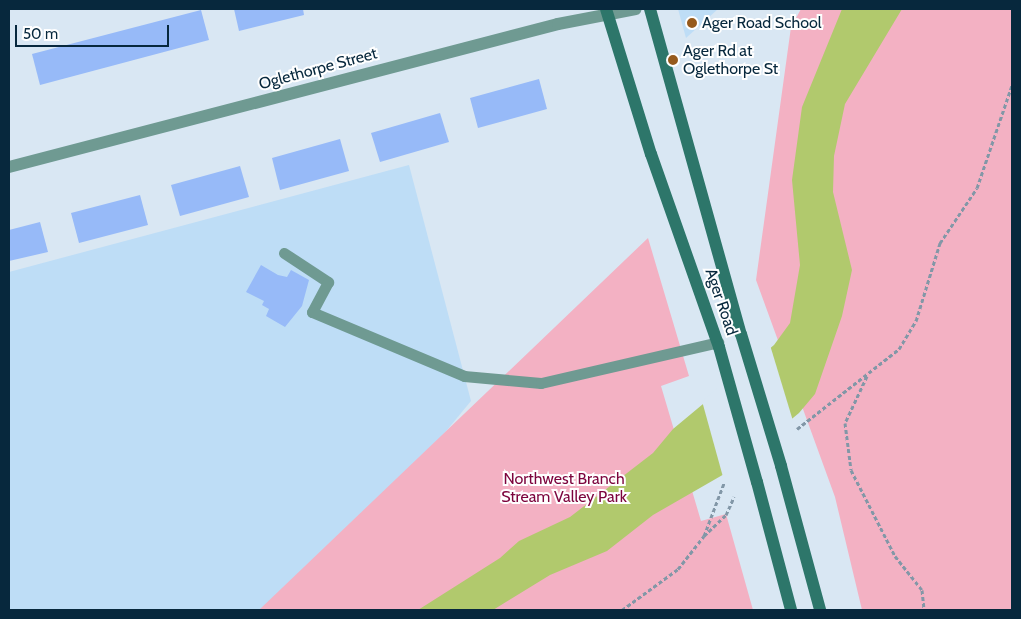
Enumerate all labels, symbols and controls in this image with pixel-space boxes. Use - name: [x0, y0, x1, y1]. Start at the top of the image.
- place label: Ager Road School: [702, 13, 822, 33]
- scale bar: [18, 15, 171, 47]
- marker: Ager Road School: [686, 17, 698, 29]
- text: 50 m: [23, 25, 58, 43]
- place label: Ager Rd at Oglethorpe St: [683, 41, 778, 79]
- street label: Oglethorpe Street: [257, 44, 379, 94]
- marker: Ager Rd at Oglethorpe St: [667, 54, 679, 66]
- street label: Ager Road: [701, 266, 741, 338]
- park label: Northwest Branch Stream Valley Park: [501, 469, 627, 507]

